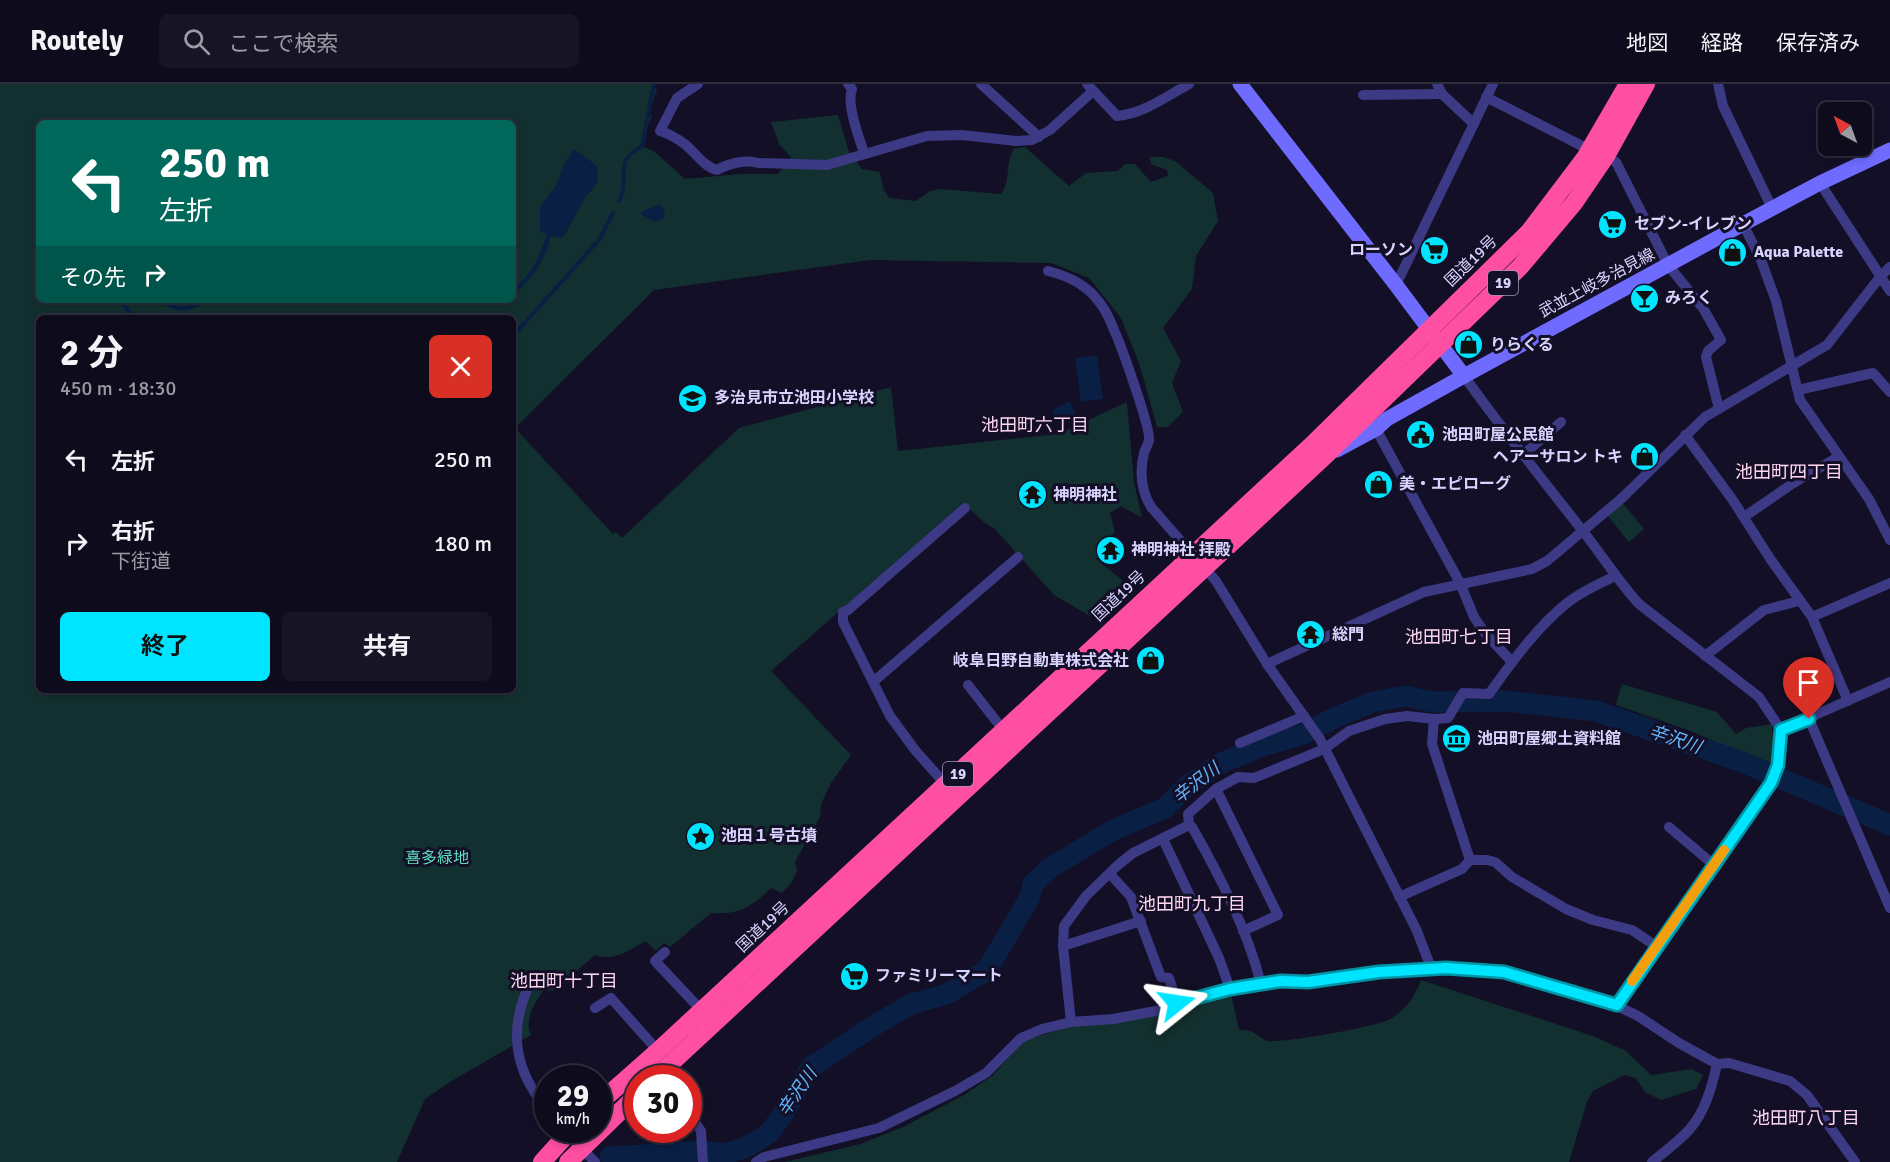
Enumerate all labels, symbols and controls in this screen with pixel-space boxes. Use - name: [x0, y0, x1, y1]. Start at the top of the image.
- search box: [159, 14, 579, 68]
- text: Routely: [30, 24, 123, 58]
- icon: search: [180, 25, 213, 58]
- text: ここで検索: [228, 30, 338, 57]
- text: 地図: [1626, 30, 1668, 56]
- text: 経路: [1701, 30, 1743, 56]
- text: 保存済み: [1776, 30, 1860, 56]
- north arrow: [1818, 102, 1872, 156]
- map controls: [1818, 102, 1872, 156]
- text: 250 m: [159, 138, 270, 189]
- icon: left: [60, 144, 138, 222]
- text: 左折: [159, 195, 213, 228]
- supermarket icon: セブン-イレブン: [1597, 208, 1629, 240]
- place label: セブン-イレブン: [1634, 214, 1752, 234]
- street label: 国道19号: [1441, 231, 1501, 291]
- supermarket icon: ローソン: [1418, 234, 1450, 266]
- shop icon: Aqua Palette: [1717, 236, 1749, 268]
- place label: ローソン: [1349, 240, 1413, 260]
- place label: Aqua Palette: [1754, 242, 1843, 262]
- street label: 武並土岐多治見線: [1536, 244, 1658, 322]
- icon: right: [138, 258, 171, 291]
- text: その先: [60, 264, 126, 291]
- road number: 19: [1488, 271, 1518, 295]
- bar icon: みろく: [1628, 282, 1660, 314]
- place label: みろく: [1665, 288, 1713, 308]
- shop icon: りらくる: [1453, 329, 1485, 361]
- text: 2 分: [60, 331, 123, 376]
- button: close: [429, 335, 492, 398]
- place label: りらくる: [1490, 335, 1554, 355]
- text: 450 m · 18:30: [60, 376, 176, 401]
- school or university icon: 多治見市立池田小学校: [677, 382, 709, 414]
- place label: 多治見市立池田小学校: [714, 388, 874, 408]
- district label: 池田町六丁目: [981, 414, 1089, 436]
- public building icon: 池田町屋公民館: [1405, 419, 1437, 451]
- place label: 池田町屋公民館: [1442, 425, 1554, 445]
- shop icon: ヘアーサロン トキ: [1628, 441, 1660, 473]
- icon: left: [60, 443, 93, 476]
- text: 250 m: [434, 446, 492, 473]
- place label: ヘアーサロン トキ: [1493, 447, 1623, 467]
- text: 左折: [111, 448, 155, 475]
- district label: 池田町四丁目: [1735, 461, 1843, 483]
- shop icon: 美・エピローグ: [1362, 468, 1394, 500]
- place label: 美・エピローグ: [1399, 474, 1511, 494]
- temple icon: 神明神社: [1016, 479, 1048, 511]
- place label: 神明神社: [1053, 485, 1117, 505]
- text: 右折: [111, 518, 155, 545]
- icon: right: [60, 527, 93, 560]
- text: 180 m: [434, 530, 492, 557]
- temple icon: 神明神社 拝殿: [1094, 534, 1126, 566]
- place label: 神明神社 拝殿: [1131, 540, 1231, 560]
- text: 下街道: [111, 549, 171, 574]
- street label: 国道19号: [1088, 566, 1150, 626]
- button: 終了: [60, 612, 270, 681]
- button: 共有: [282, 612, 492, 681]
- temple icon: 総門: [1295, 619, 1327, 651]
- place label: 総門: [1332, 625, 1364, 645]
- district label: 池田町七丁目: [1405, 626, 1513, 648]
- shop icon: 岐阜日野自動車株式会社: [1134, 645, 1166, 677]
- place label: 岐阜日野自動車株式会社: [953, 651, 1129, 671]
- pin: [1783, 657, 1834, 719]
- icon: arrive: [1792, 666, 1825, 699]
- water label: 辛沢川: [1646, 720, 1706, 759]
- museum icon: 池田町屋郷土資料館: [1440, 723, 1472, 755]
- place label: 池田町屋郷土資料館: [1477, 729, 1621, 749]
- water label: 辛沢川: [1168, 756, 1226, 808]
- road number: 19: [943, 762, 973, 786]
- place icon: 池田１号古墳: [684, 820, 716, 852]
- place label: 池田１号古墳: [721, 826, 817, 846]
- park label: 喜多緑地: [405, 848, 469, 868]
- district label: 池田町九丁目: [1138, 893, 1246, 915]
- street label: 国道19号: [732, 897, 794, 957]
- supermarket icon: ファミリーマート: [838, 960, 870, 992]
- place label: ファミリーマート: [875, 966, 1003, 986]
- district label: 池田町十丁目: [510, 970, 618, 992]
- position arrow: [1145, 971, 1209, 1035]
- water label: 辛沢川: [773, 1062, 823, 1120]
- speed limit sign: 30: [624, 1065, 702, 1143]
- text: 29: [557, 1078, 589, 1115]
- district label: 池田町八丁目: [1752, 1107, 1860, 1129]
- text: km/h: [556, 1110, 590, 1128]

